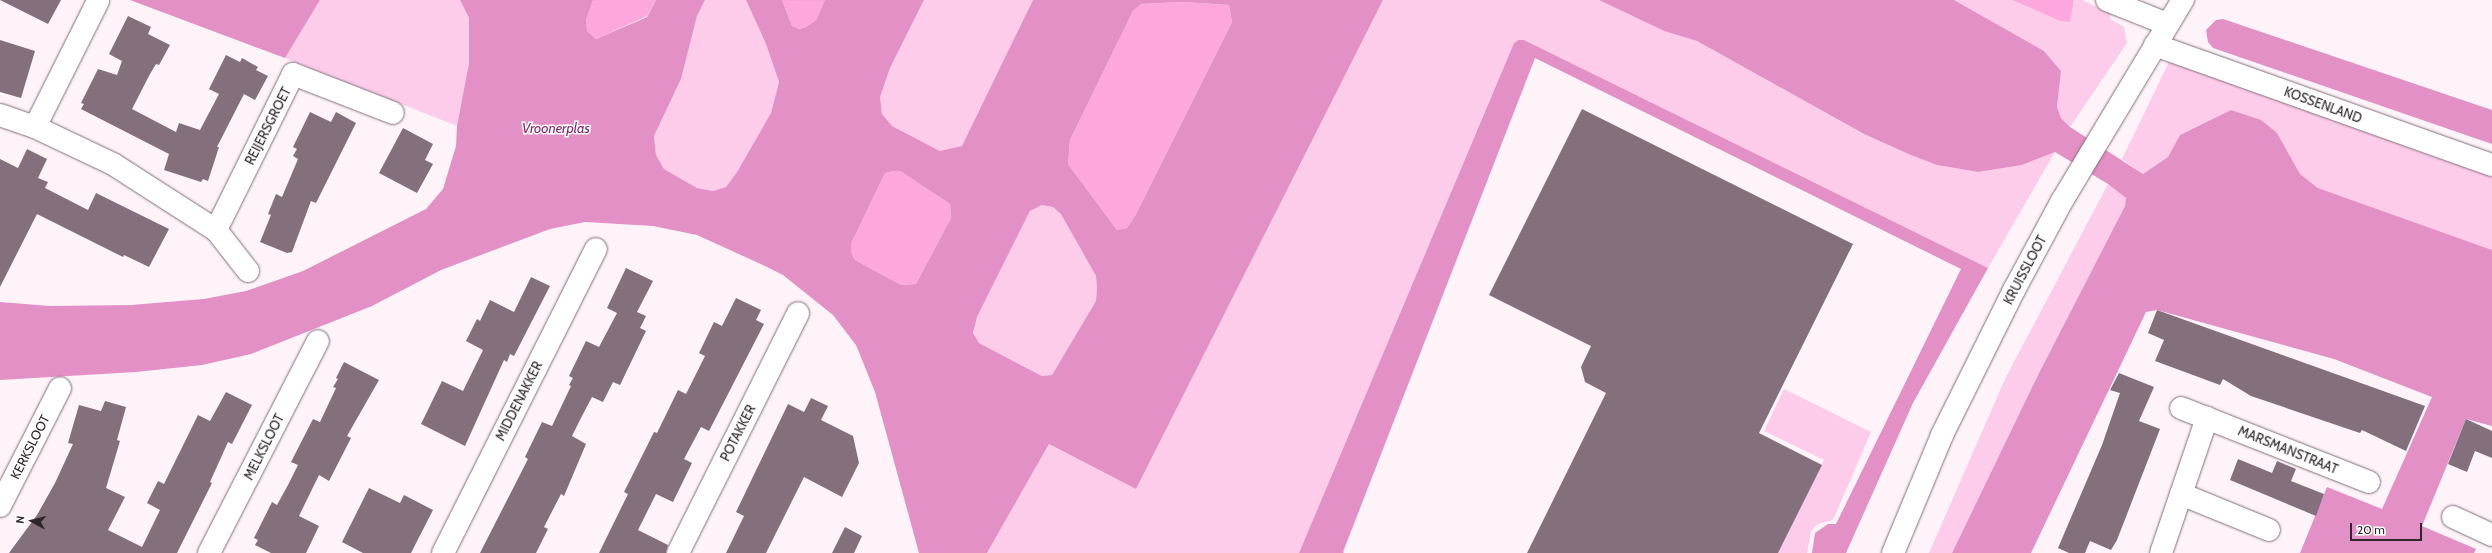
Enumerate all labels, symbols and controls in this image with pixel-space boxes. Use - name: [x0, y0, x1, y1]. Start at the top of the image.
- street label: KOSSENLAND: [2282, 84, 2364, 126]
- street label: REIJERSGROET: [242, 85, 294, 167]
- water label: Vroonerplas: [522, 120, 590, 136]
- street label: KRUISSLOOT: [2000, 233, 2050, 307]
- street label: MIDDENAKKER: [492, 359, 546, 443]
- street label: POTAKKER: [717, 402, 759, 464]
- street label: MELKSLOOT: [241, 411, 287, 483]
- street label: KERKSLOOT: [7, 412, 53, 482]
- street label: MARSMANSTRAAT: [2236, 423, 2340, 477]
- north arrow: [12, 501, 52, 541]
- text: N: [13, 515, 28, 524]
- scale bar: [2352, 515, 2424, 541]
- text: 20 m: [2357, 522, 2385, 537]

